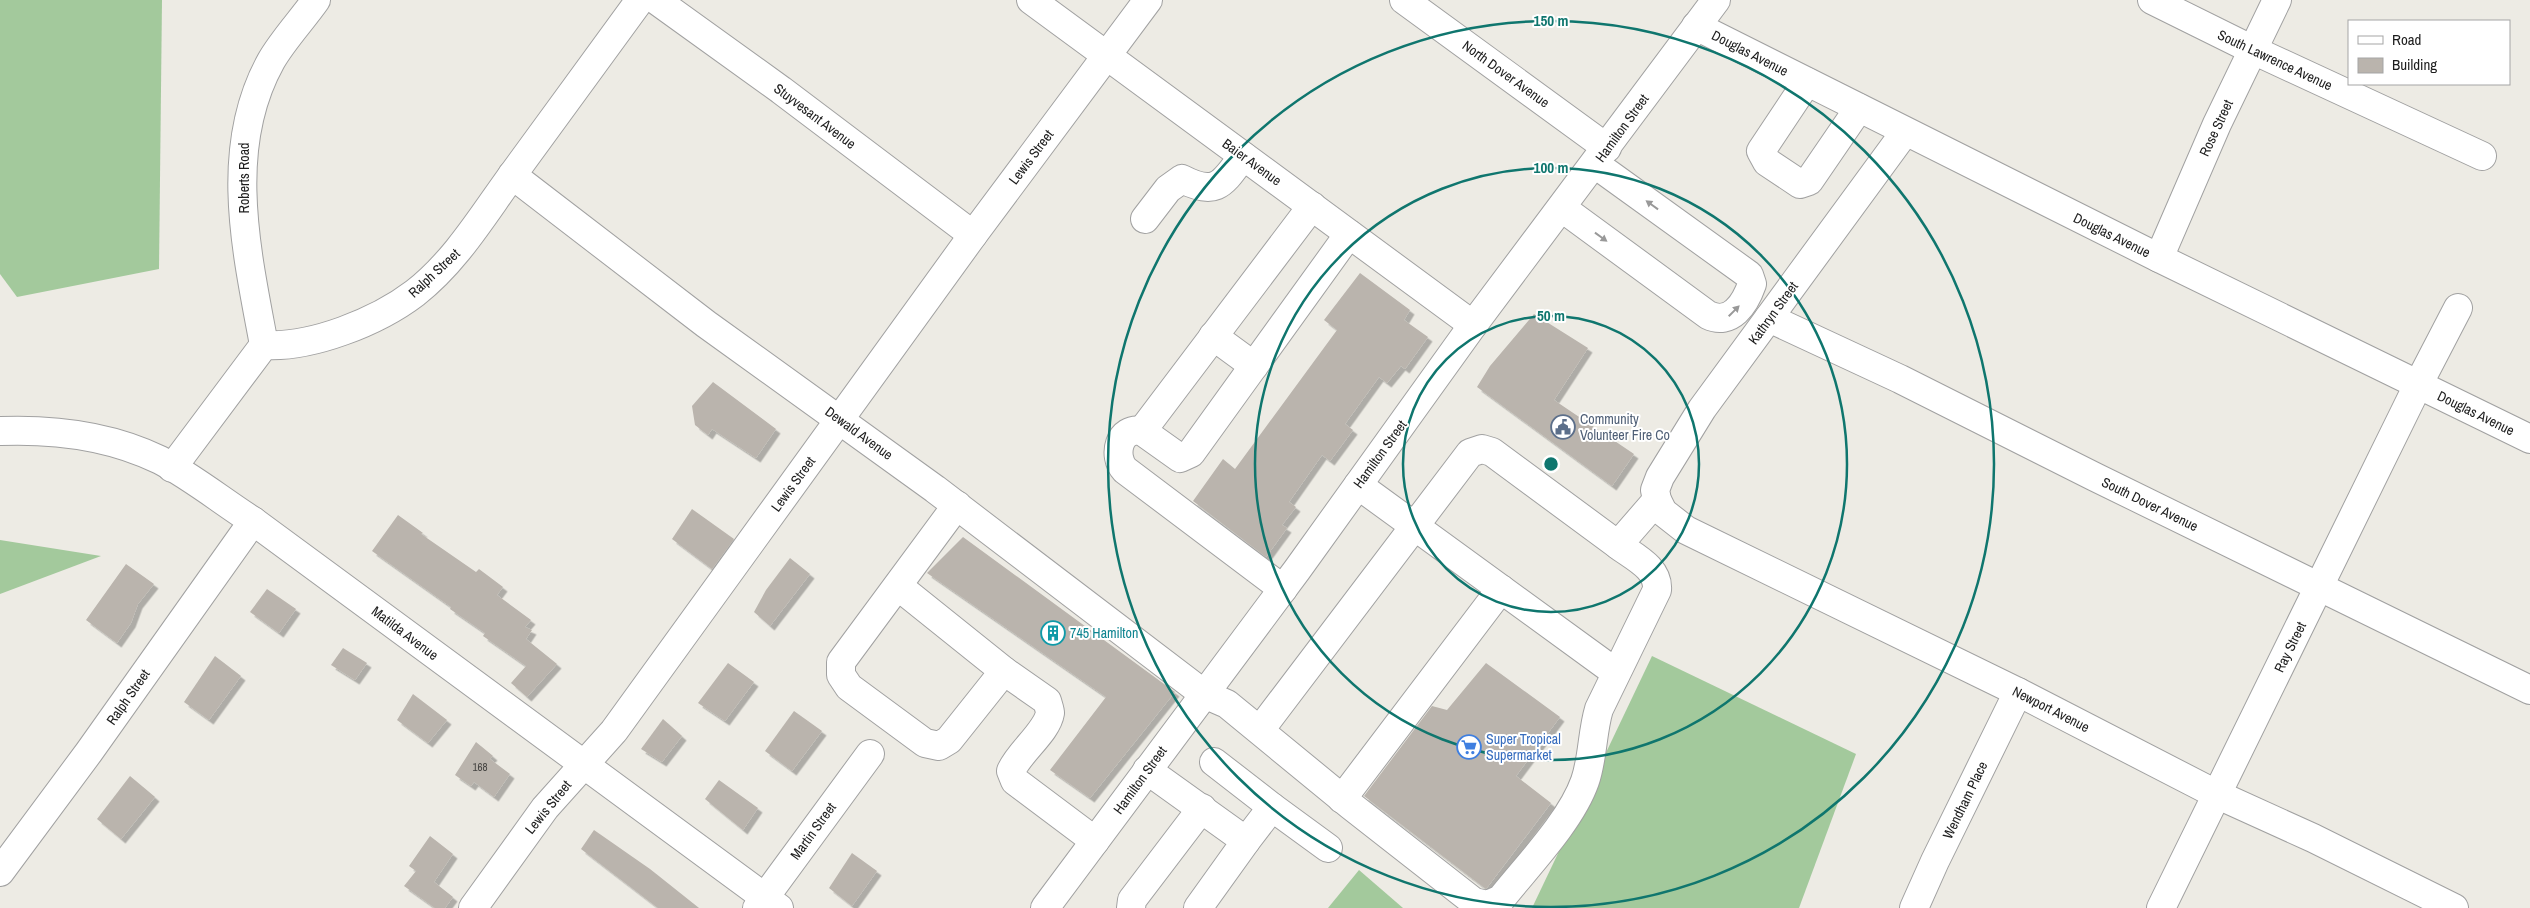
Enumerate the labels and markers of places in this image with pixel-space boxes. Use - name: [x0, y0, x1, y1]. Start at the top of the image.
- place label: Community Volunteer Fire Co: [1580, 410, 1670, 444]
- public building icon: Community Volunteer Fire Co: [1550, 414, 1576, 440]
- centre of rings: [1542, 455, 1560, 473]
- building icon: 745 Hamilton: [1040, 620, 1066, 646]
- place label: 745 Hamilton: [1070, 624, 1138, 642]
- place label: Super Tropical Supermarket: [1486, 730, 1561, 764]
- supermarket icon: Super Tropical Supermarket: [1456, 734, 1482, 760]

